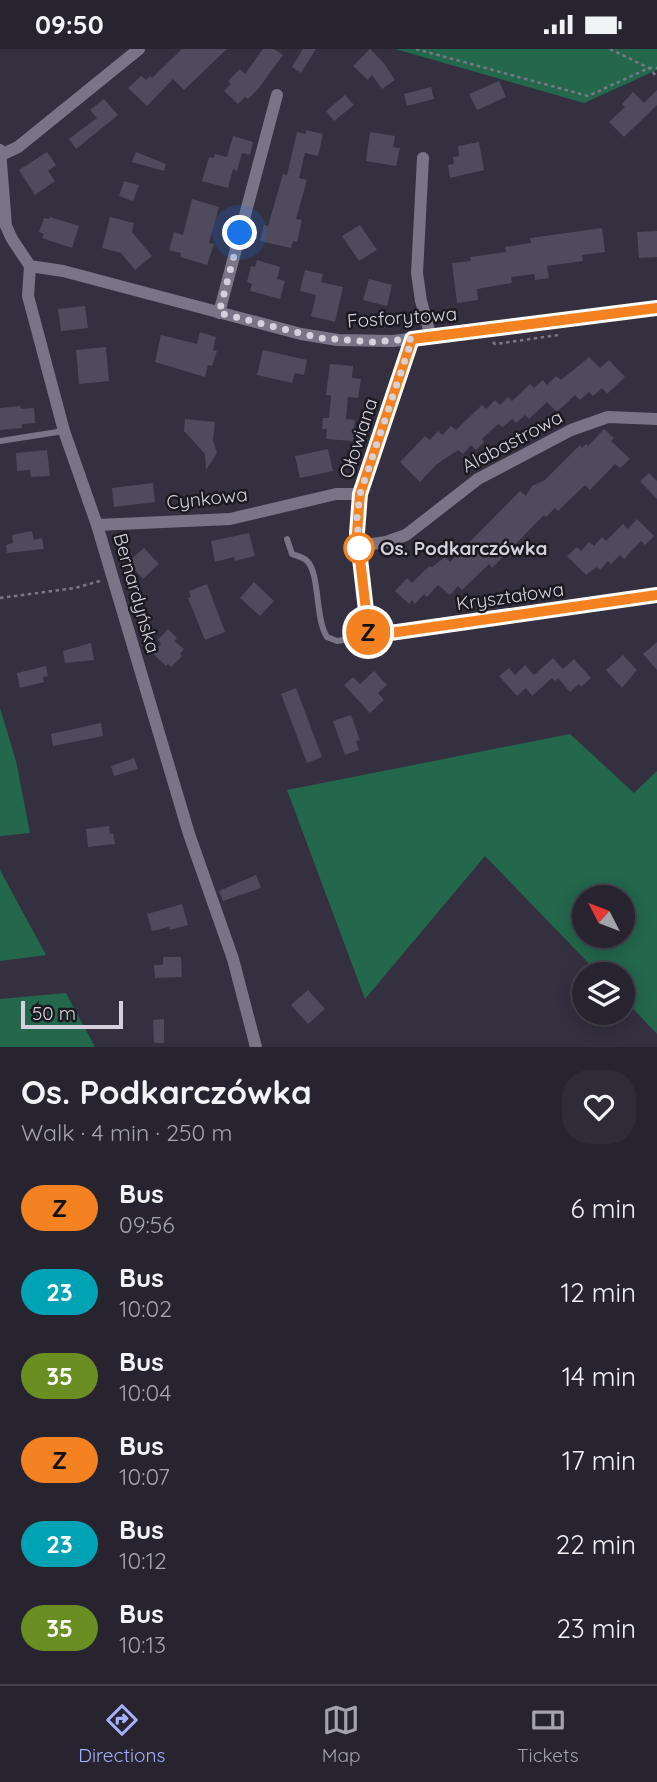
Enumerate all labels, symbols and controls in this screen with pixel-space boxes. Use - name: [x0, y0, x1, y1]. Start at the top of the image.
- text: 09:50: [35, 8, 104, 41]
- your location: [222, 215, 257, 250]
- street label: Fosforytowa: [346, 301, 458, 333]
- street label: Ołowiana: [334, 395, 382, 481]
- street label: Alabastrowa: [457, 404, 567, 478]
- street label: Cynkowa: [165, 482, 249, 514]
- street label: Bernardyńska: [108, 530, 166, 656]
- marker: Os. Podkarczówka: [344, 533, 374, 563]
- place label: Os. Podkarczówka: [380, 536, 547, 560]
- street label: Kryształowa: [455, 577, 565, 615]
- line badge: Z: [345, 609, 391, 655]
- text: Z: [360, 617, 376, 647]
- north arrow: [572, 885, 635, 949]
- map controls: [572, 885, 635, 1025]
- button: layers: [572, 962, 635, 1025]
- scale bar: [21, 998, 122, 1030]
- text: 50 m: [32, 1001, 76, 1025]
- button: heart: [562, 1070, 636, 1144]
- text: Os. Podkarczówka: [21, 1071, 312, 1112]
- text: Walk · 4 min · 250 m: [21, 1118, 232, 1147]
- text: Bus: [119, 1177, 164, 1210]
- text: 6 min: [571, 1192, 636, 1225]
- text: Z: [52, 1193, 67, 1223]
- text: 09:56: [119, 1210, 175, 1239]
- text: Bus: [119, 1261, 164, 1294]
- text: 12 min: [561, 1276, 636, 1309]
- text: 23: [46, 1277, 73, 1307]
- text: 10:02: [119, 1294, 172, 1323]
- text: Bus: [119, 1345, 164, 1378]
- text: 14 min: [562, 1360, 636, 1393]
- text: 35: [46, 1361, 73, 1391]
- text: 10:04: [119, 1378, 171, 1407]
- text: Bus: [119, 1429, 164, 1462]
- text: 17 min: [562, 1444, 636, 1477]
- text: Z: [52, 1445, 67, 1475]
- text: 10:07: [119, 1462, 170, 1491]
- text: Bus: [119, 1513, 164, 1546]
- text: 22 min: [556, 1528, 636, 1561]
- text: 23: [46, 1529, 73, 1559]
- text: 10:12: [119, 1546, 167, 1575]
- text: Bus: [119, 1597, 164, 1630]
- text: 23 min: [557, 1612, 636, 1645]
- text: 35: [46, 1613, 73, 1643]
- text: 10:13: [119, 1630, 166, 1659]
- tab: Directions: [78, 1701, 165, 1767]
- tab: Map: [322, 1701, 361, 1767]
- tab: Tickets: [517, 1701, 579, 1767]

